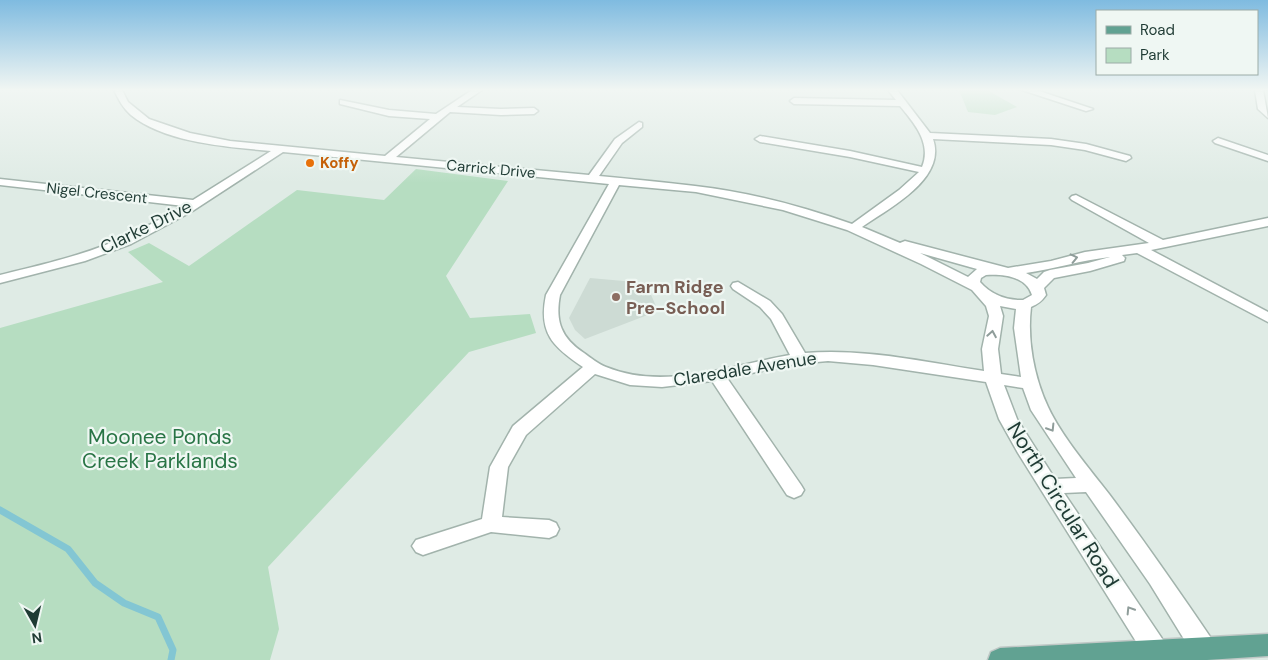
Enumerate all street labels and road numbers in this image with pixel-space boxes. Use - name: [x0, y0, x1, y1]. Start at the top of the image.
- street label: Carrick Drive: [446, 155, 536, 183]
- street label: Nigel Crescent: [45, 178, 149, 208]
- street label: Clarke Drive: [96, 194, 196, 260]
- street label: Claredale Avenue: [672, 346, 818, 392]
- street label: North Circular Road: [1001, 417, 1125, 593]

